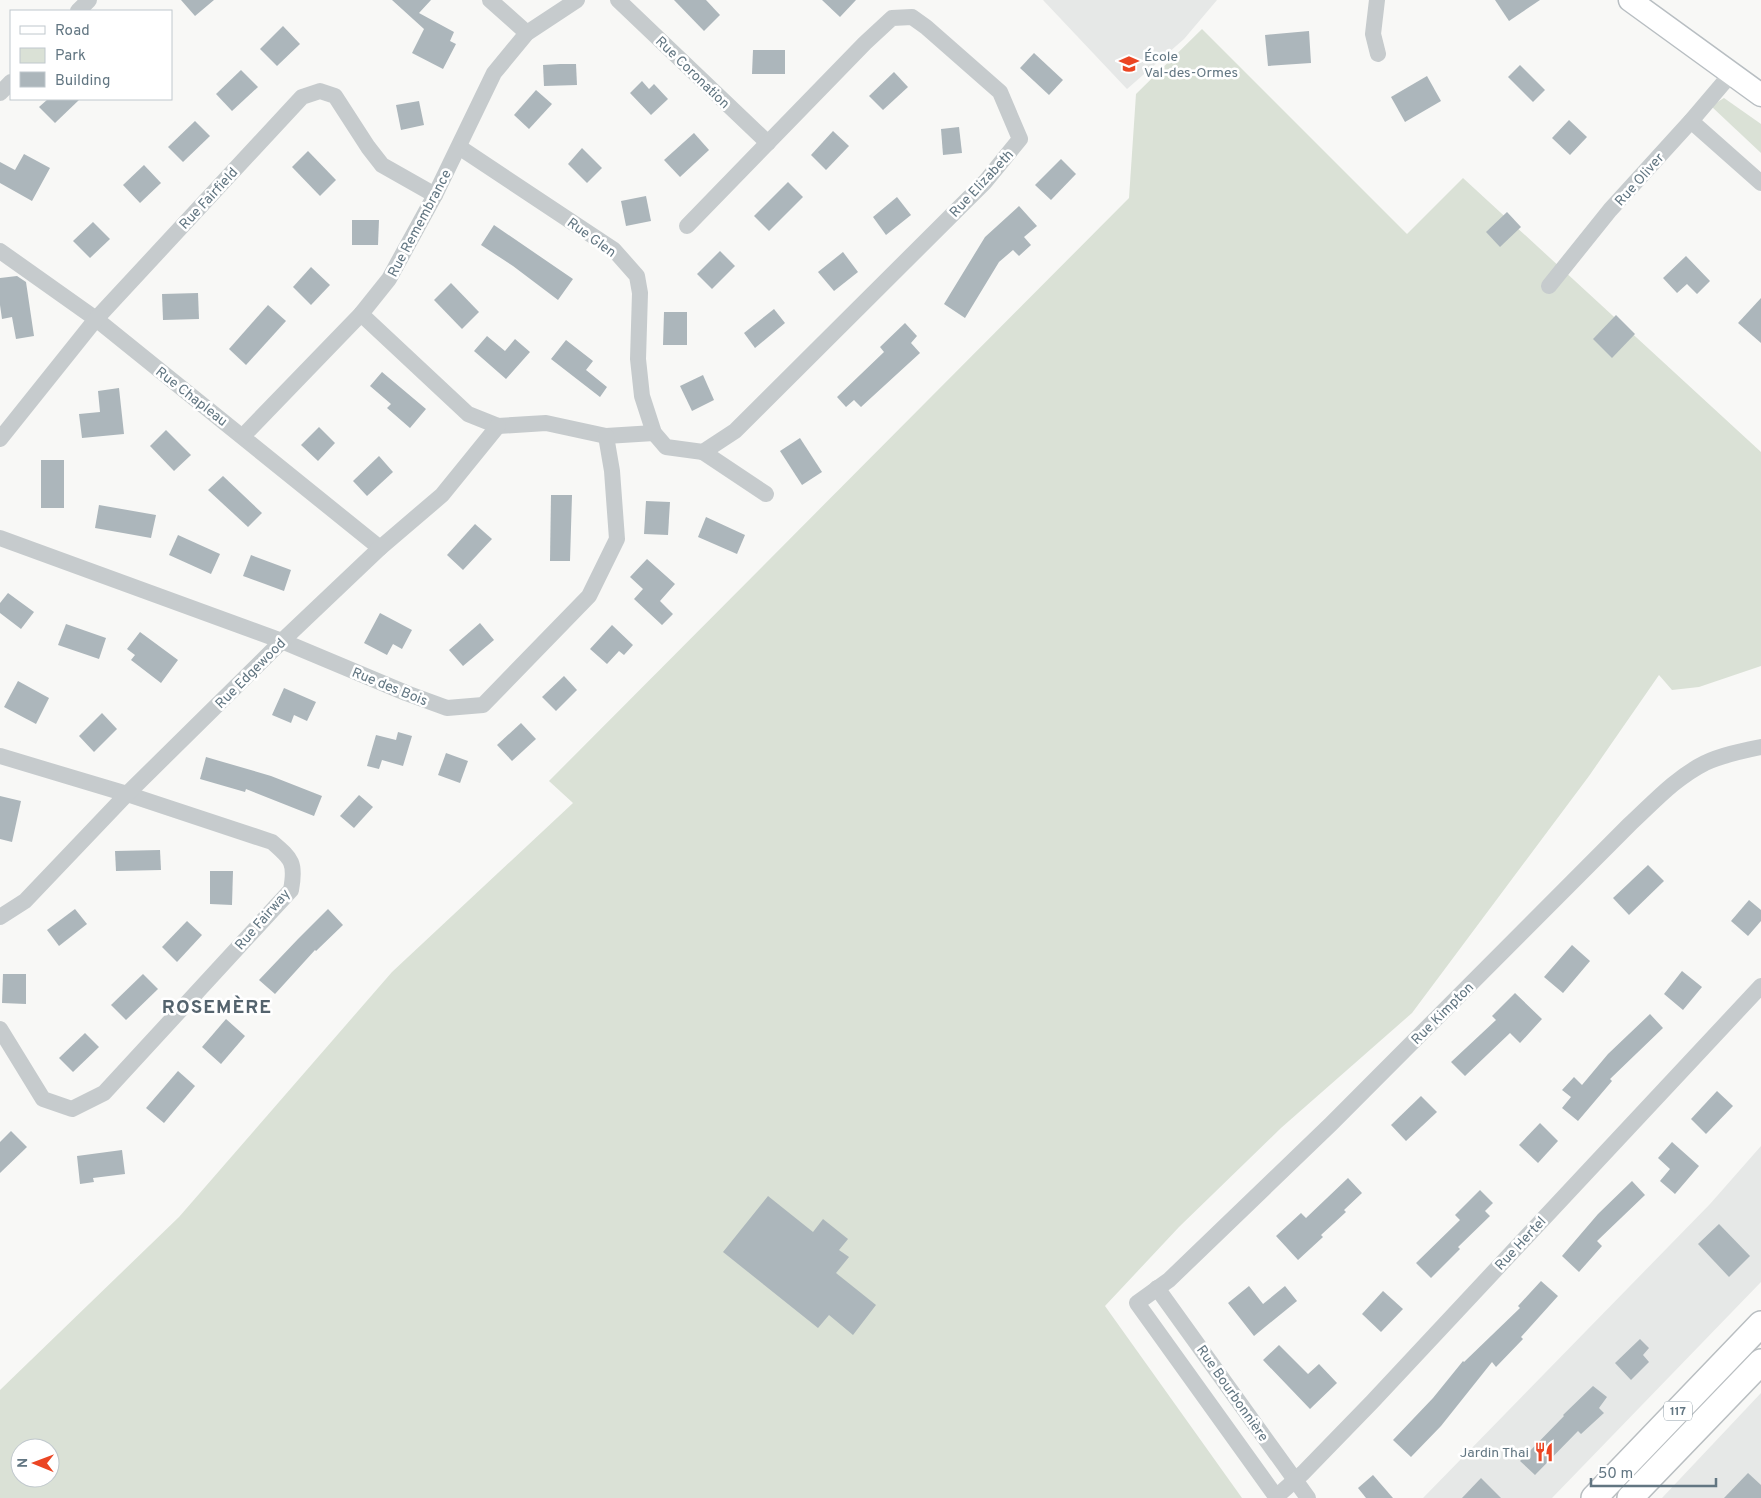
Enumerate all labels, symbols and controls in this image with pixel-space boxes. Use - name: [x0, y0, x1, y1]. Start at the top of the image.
- legend: [10, 10, 172, 100]
- text: Road: [55, 22, 90, 41]
- street label: Rue Coronation: [651, 33, 733, 113]
- text: Park: [55, 47, 86, 66]
- place label: École Val-des-Ormes: [1144, 48, 1238, 82]
- school or university icon: École Val-des-Ormes: [1118, 53, 1140, 75]
- text: Building: [55, 72, 110, 91]
- street label: Rue Elizabeth: [947, 147, 1018, 221]
- street label: Rue Oliver: [1612, 150, 1669, 210]
- street label: Rue Fairfield: [176, 165, 242, 233]
- street label: Rue Remembrance: [385, 167, 456, 280]
- street label: Rue Glen: [563, 215, 619, 262]
- street label: Rue Chapleau: [152, 364, 230, 431]
- street label: Rue Edgewood: [212, 635, 290, 713]
- street label: Rue des Bois: [349, 665, 430, 710]
- street label: Rue Fairway: [232, 886, 294, 954]
- street label: Rue Kimpton: [1408, 979, 1478, 1049]
- district label: ROSEMÈRE: [162, 995, 272, 1020]
- street label: Rue Hertel: [1492, 1214, 1550, 1274]
- street label: Rue Bourbonnière: [1192, 1342, 1271, 1445]
- road number: 117: [1664, 1402, 1692, 1420]
- north arrow: [10, 1438, 60, 1488]
- restaurant icon: Jardin Thai: [1533, 1441, 1555, 1463]
- place label: Jardin Thai: [1460, 1445, 1529, 1462]
- scale bar: [1591, 1456, 1716, 1488]
- text: N: [15, 1458, 32, 1468]
- text: 50 m: [1598, 1465, 1633, 1484]

